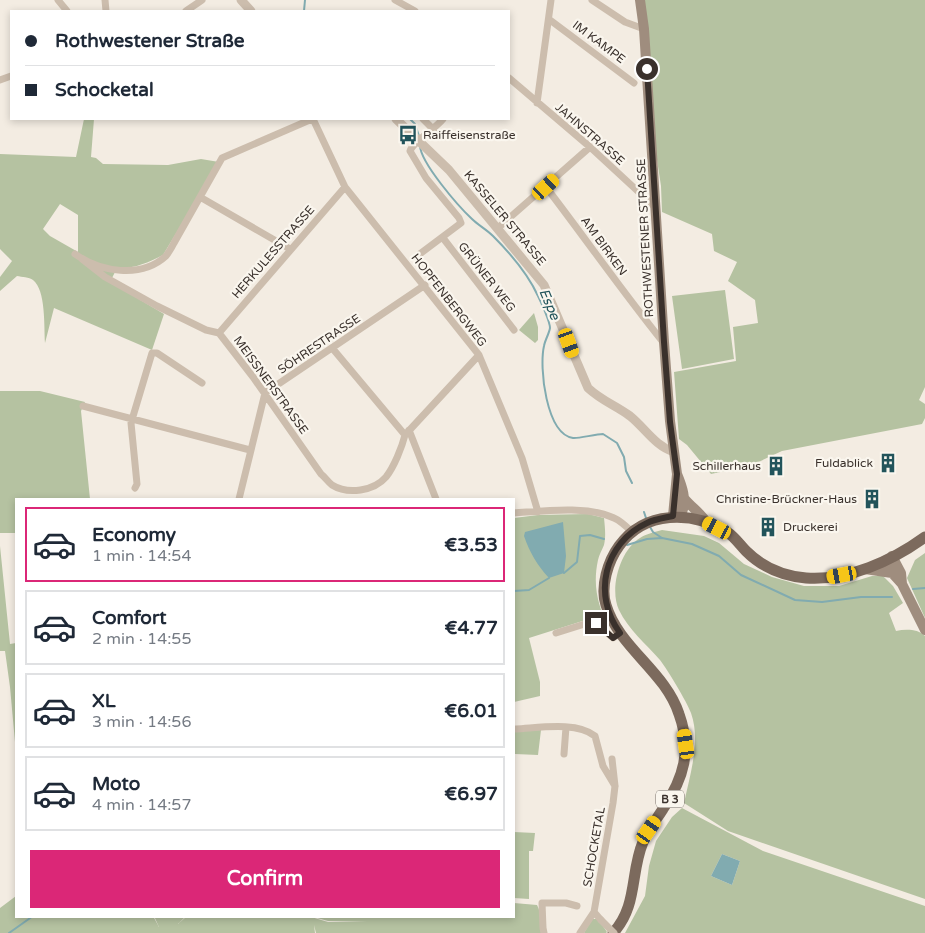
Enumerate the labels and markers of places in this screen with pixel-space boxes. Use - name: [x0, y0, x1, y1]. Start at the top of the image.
- bus stop icon: Raiffeisenstraße: [397, 124, 419, 146]
- place label: Raiffeisenstraße: [423, 128, 516, 142]
- building icon: Fuldablick: [877, 452, 899, 474]
- building icon: Schillerhaus: [765, 455, 787, 477]
- place label: Fuldablick: [815, 456, 873, 470]
- place label: Schillerhaus: [692, 459, 761, 473]
- building icon: Christine-Brückner-Haus: [861, 488, 883, 510]
- place label: Christine-Brückner-Haus: [716, 492, 857, 506]
- building icon: Druckerei: [757, 516, 779, 538]
- place label: Druckerei: [783, 520, 838, 534]

